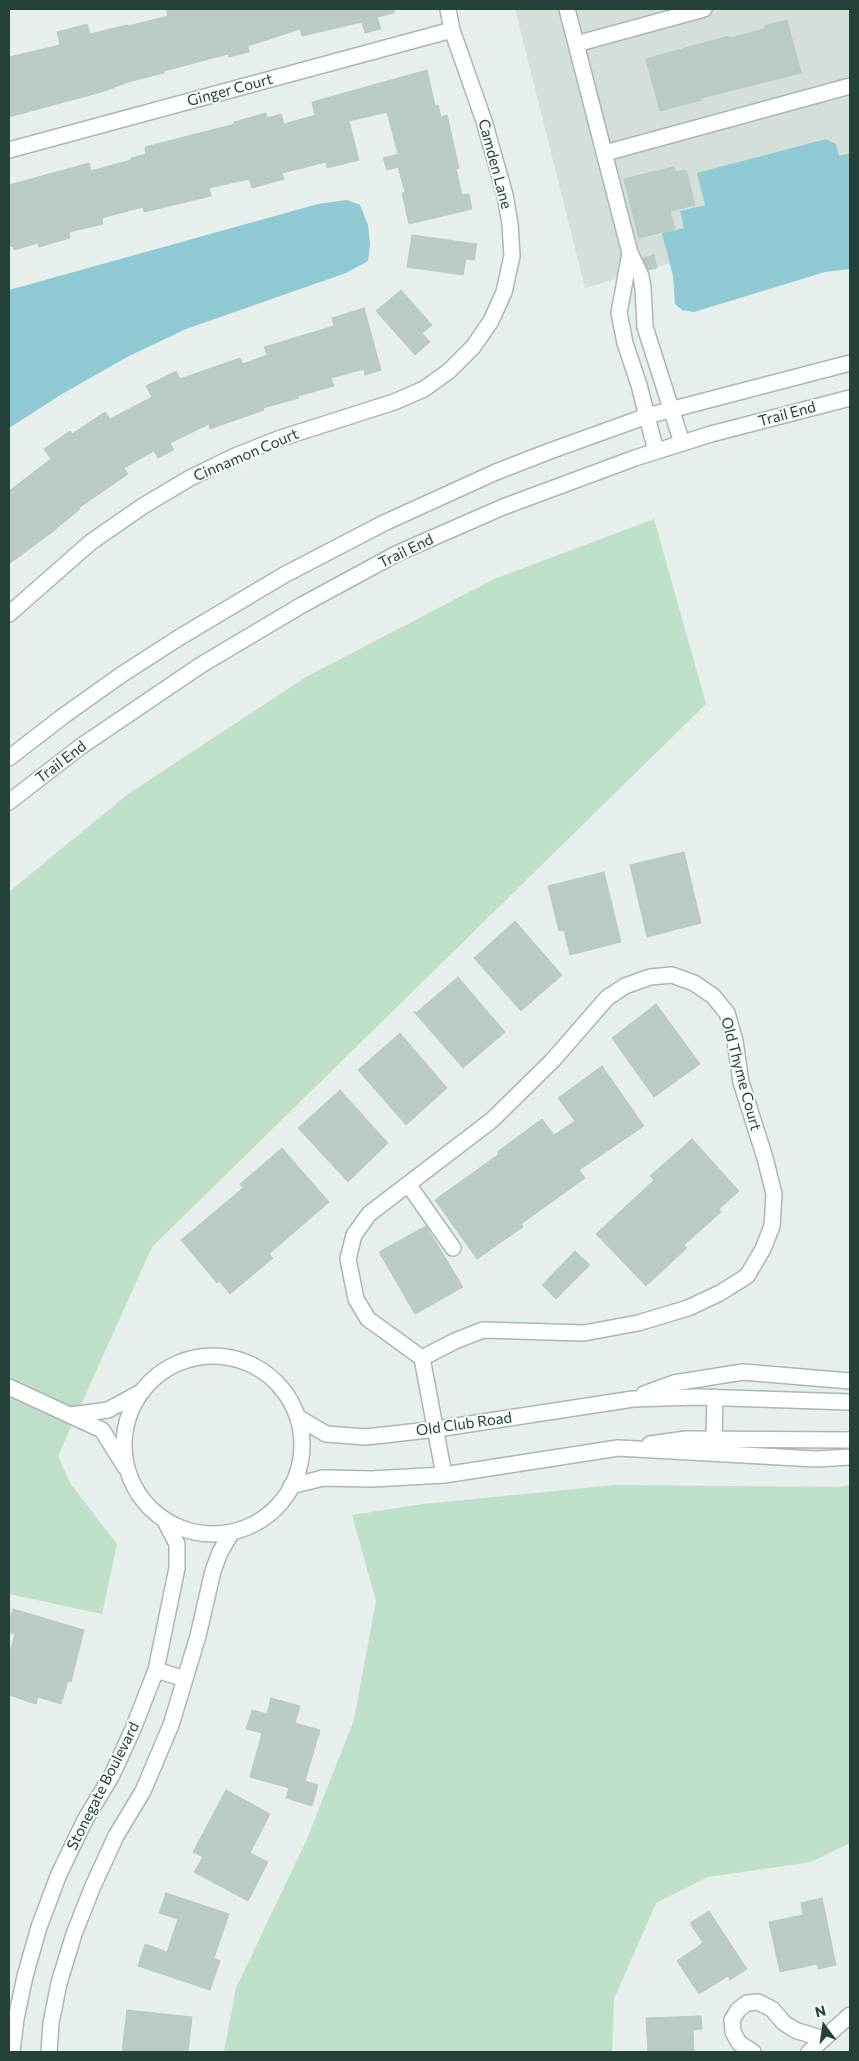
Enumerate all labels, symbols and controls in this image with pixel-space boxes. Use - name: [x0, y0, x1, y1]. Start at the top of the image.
- street label: Ginger Court: [185, 70, 275, 110]
- street label: Camden Lane: [474, 117, 516, 211]
- street label: Trail End: [756, 398, 818, 430]
- street label: Cinnamon Court: [191, 425, 301, 485]
- street label: Trail End: [376, 530, 436, 572]
- street label: Trail End: [32, 737, 90, 787]
- street label: Old Thyme Court: [717, 1015, 765, 1133]
- street label: Old Club Road: [415, 1408, 513, 1440]
- street label: Stonegate Boulevard: [63, 1719, 143, 1853]
- north arrow: [799, 2001, 849, 2051]
- text: N: [813, 2001, 827, 2020]

